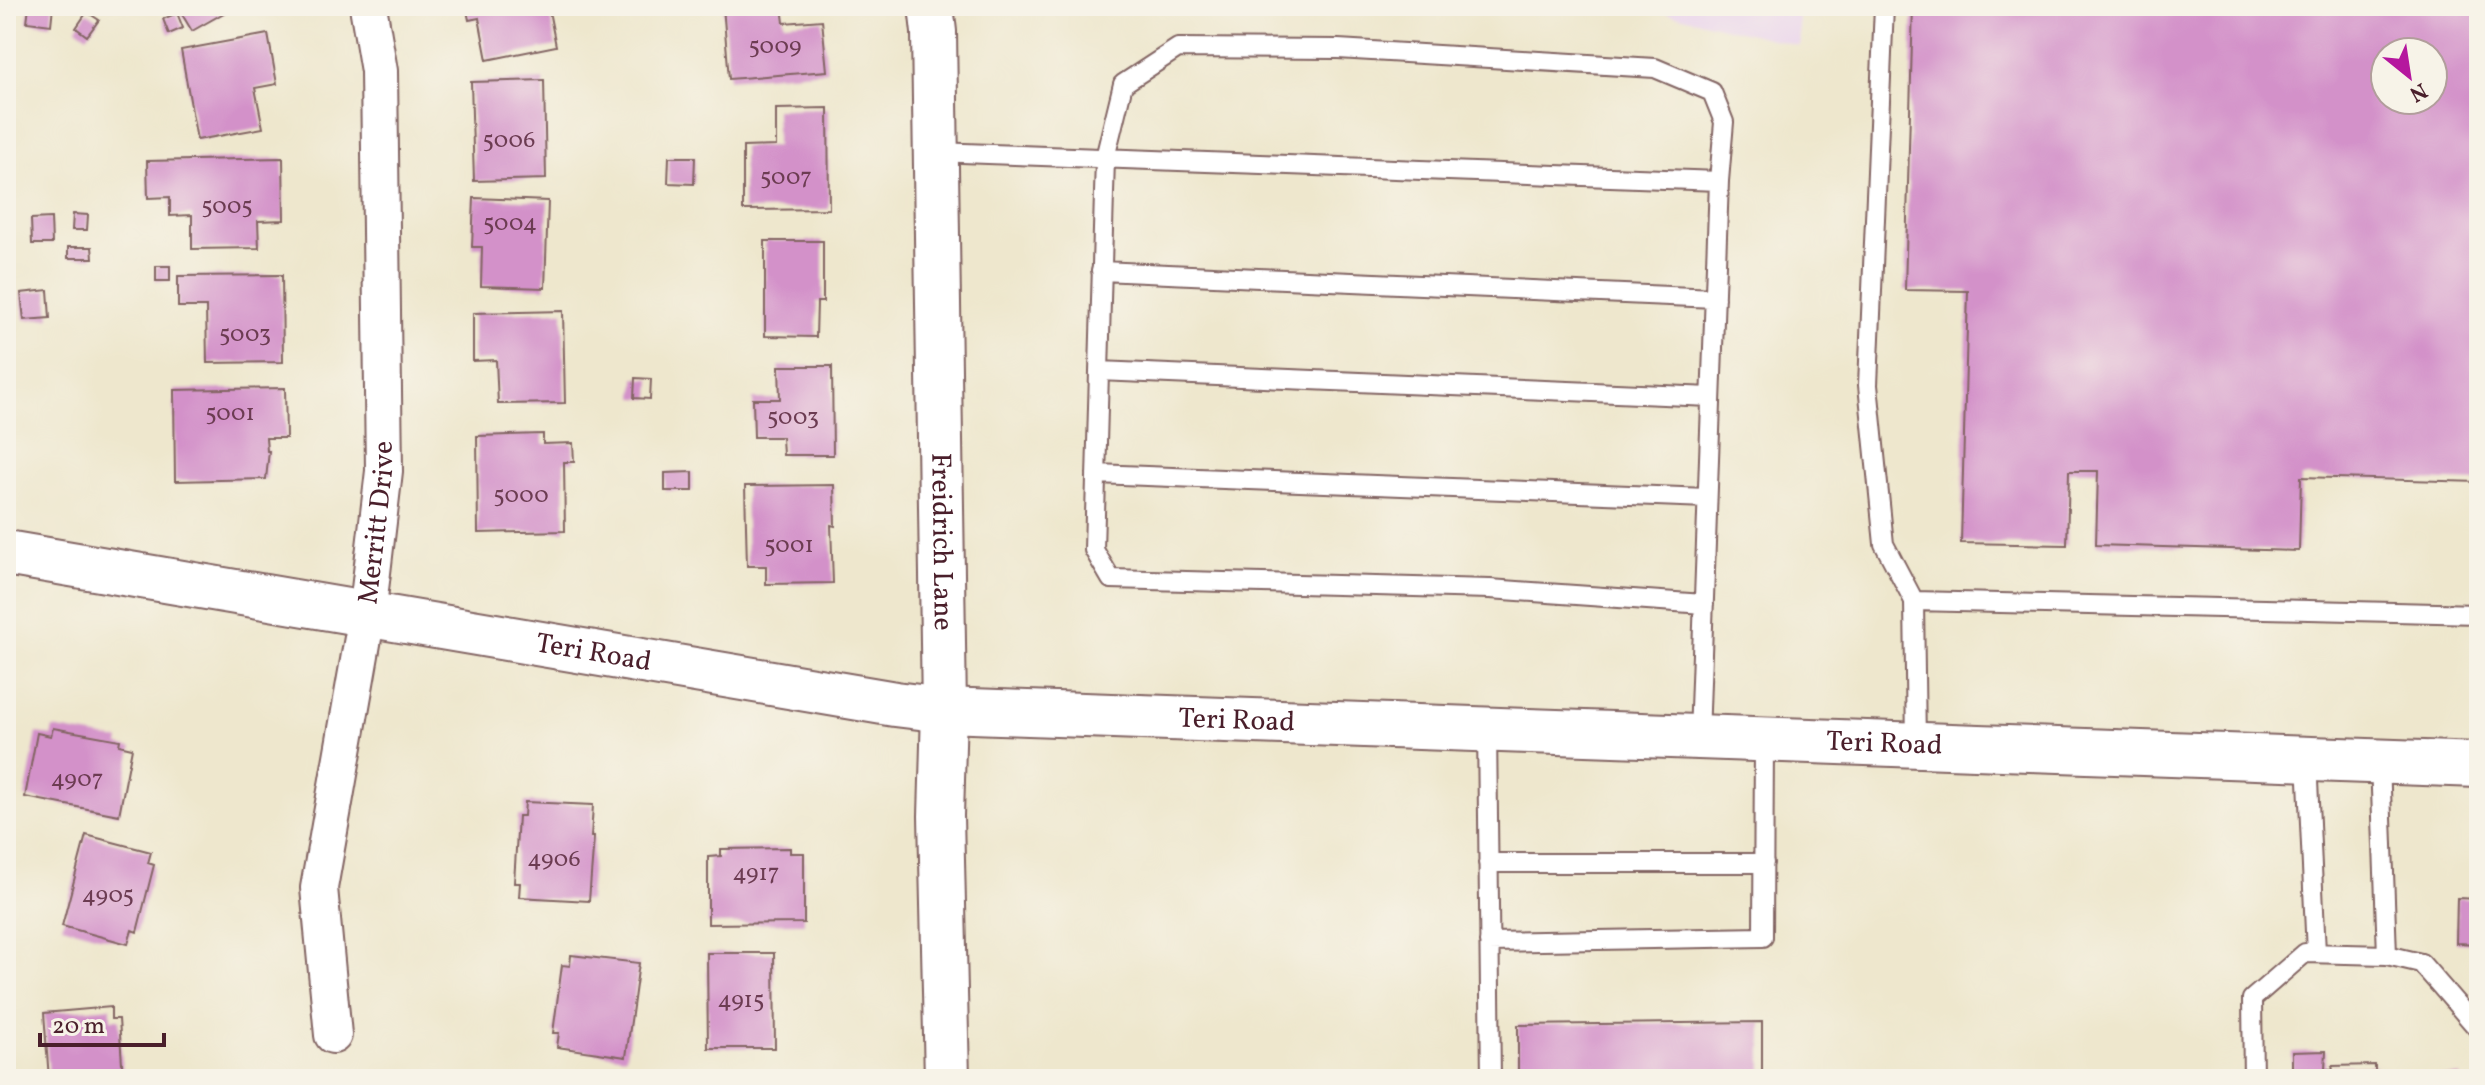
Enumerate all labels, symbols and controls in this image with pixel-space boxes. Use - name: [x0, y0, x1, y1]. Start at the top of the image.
- house number: 5009: [748, 30, 802, 64]
- north arrow: [2369, 36, 2449, 116]
- text: N: [2403, 74, 2432, 109]
- house number: 5006: [483, 124, 535, 158]
- house number: 5007: [760, 161, 812, 195]
- house number: 5005: [201, 190, 253, 224]
- house number: 5004: [483, 207, 537, 241]
- house number: 5003: [219, 318, 271, 352]
- house number: 5001: [205, 397, 255, 431]
- house number: 5003: [767, 401, 819, 435]
- street label: Merritt Drive: [349, 441, 404, 606]
- street label: Freidrich Lane: [921, 452, 962, 631]
- house number: 5000: [493, 479, 549, 513]
- house number: 5001: [764, 529, 814, 563]
- street label: Teri Road: [533, 624, 654, 682]
- street label: Teri Road: [1178, 699, 1296, 742]
- street label: Teri Road: [1825, 722, 1943, 765]
- house number: 4907: [51, 763, 103, 797]
- house number: 4906: [527, 843, 581, 877]
- house number: 4917: [732, 857, 780, 891]
- house number: 4905: [82, 879, 134, 913]
- house number: 4915: [718, 984, 764, 1018]
- scale bar: [40, 997, 164, 1047]
- text: 20 m: [52, 1010, 105, 1044]

